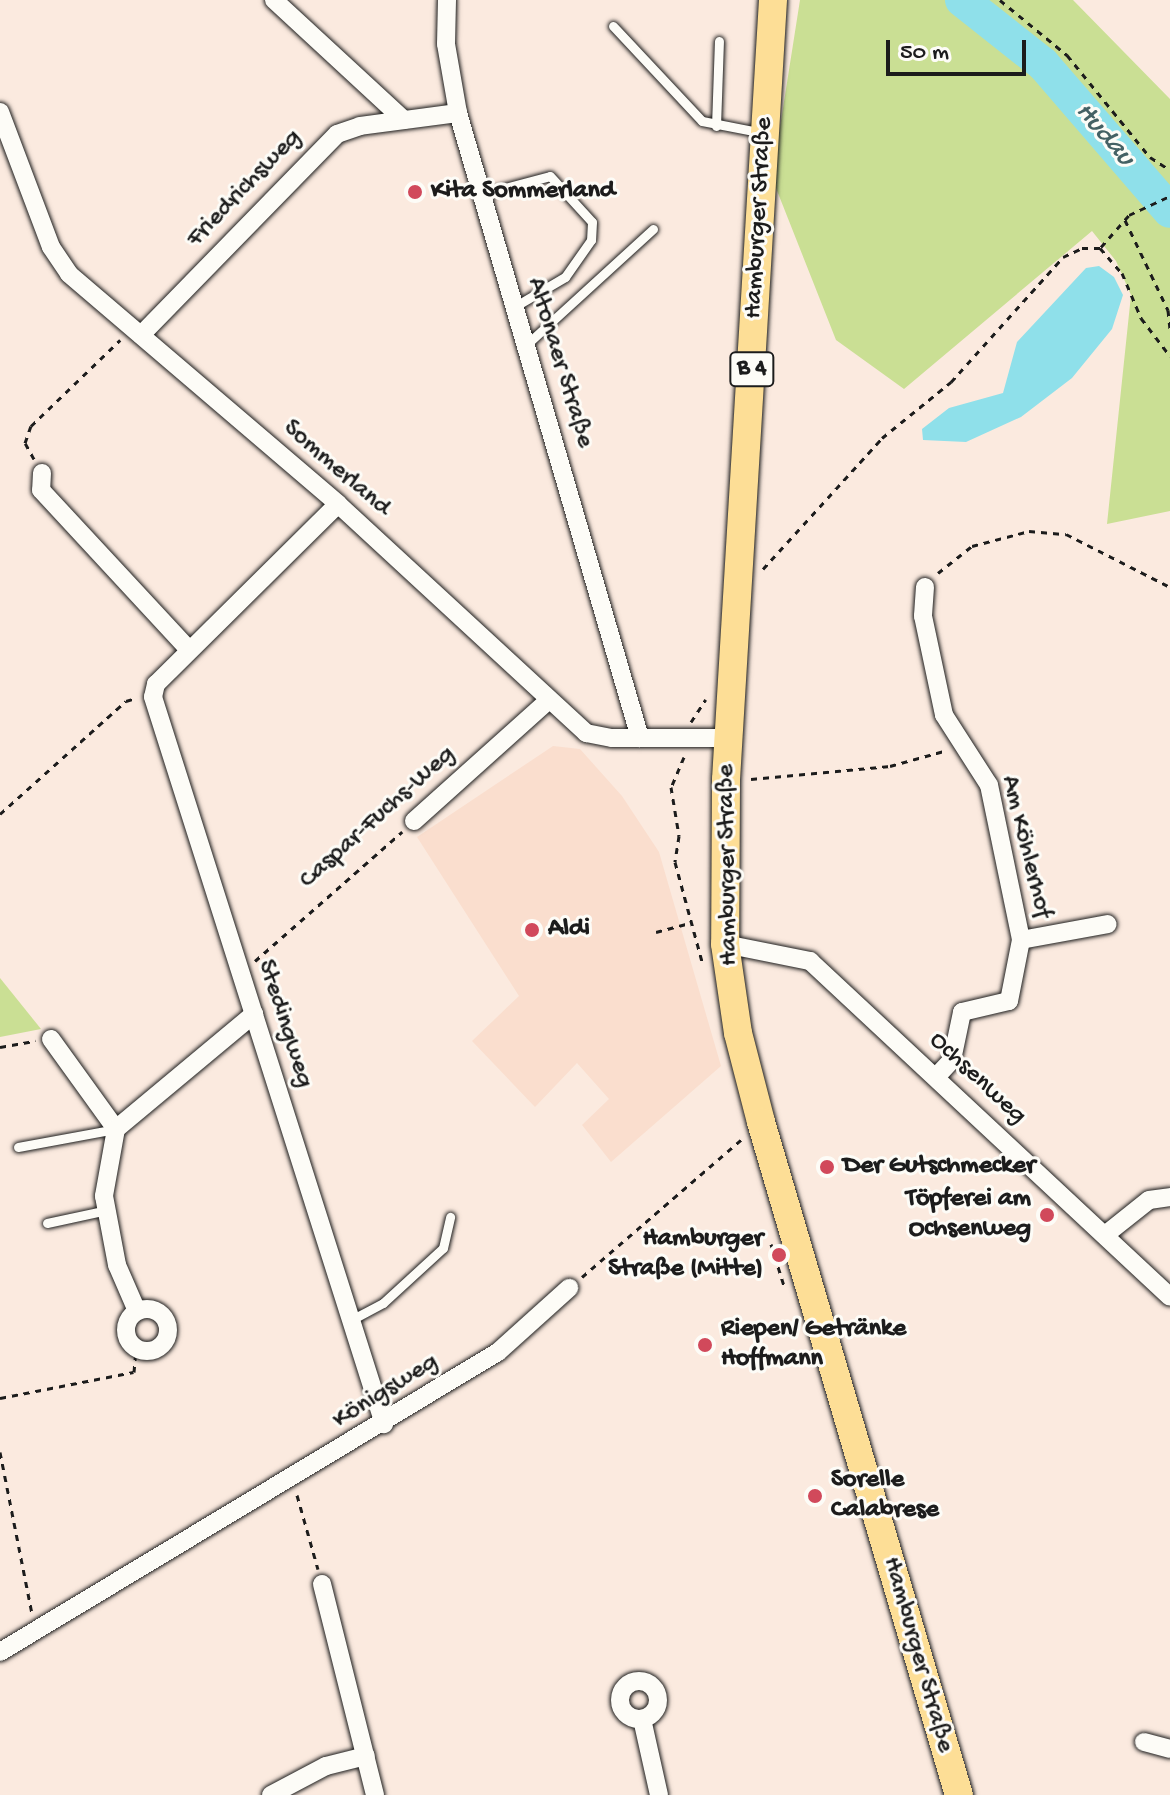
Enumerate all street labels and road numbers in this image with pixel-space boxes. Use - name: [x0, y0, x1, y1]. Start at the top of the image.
- street label: Hamburger Straße: [739, 116, 781, 320]
- street label: Friedrichsweg: [181, 123, 309, 255]
- street label: Altonaer Straße: [518, 274, 600, 452]
- road number: B 4: [728, 349, 776, 389]
- street label: Sommerland: [276, 414, 396, 524]
- street label: Caspar-Fuchs-Weg: [294, 740, 462, 896]
- street label: Hamburger Straße: [712, 764, 746, 966]
- street label: Am Köhlerhof: [992, 773, 1058, 921]
- street label: Stedingweg: [249, 956, 319, 1092]
- street label: Ochsenweg: [922, 1026, 1032, 1132]
- street label: Königsweg: [327, 1347, 445, 1437]
- street label: Hamburger Straße: [874, 1554, 960, 1756]

